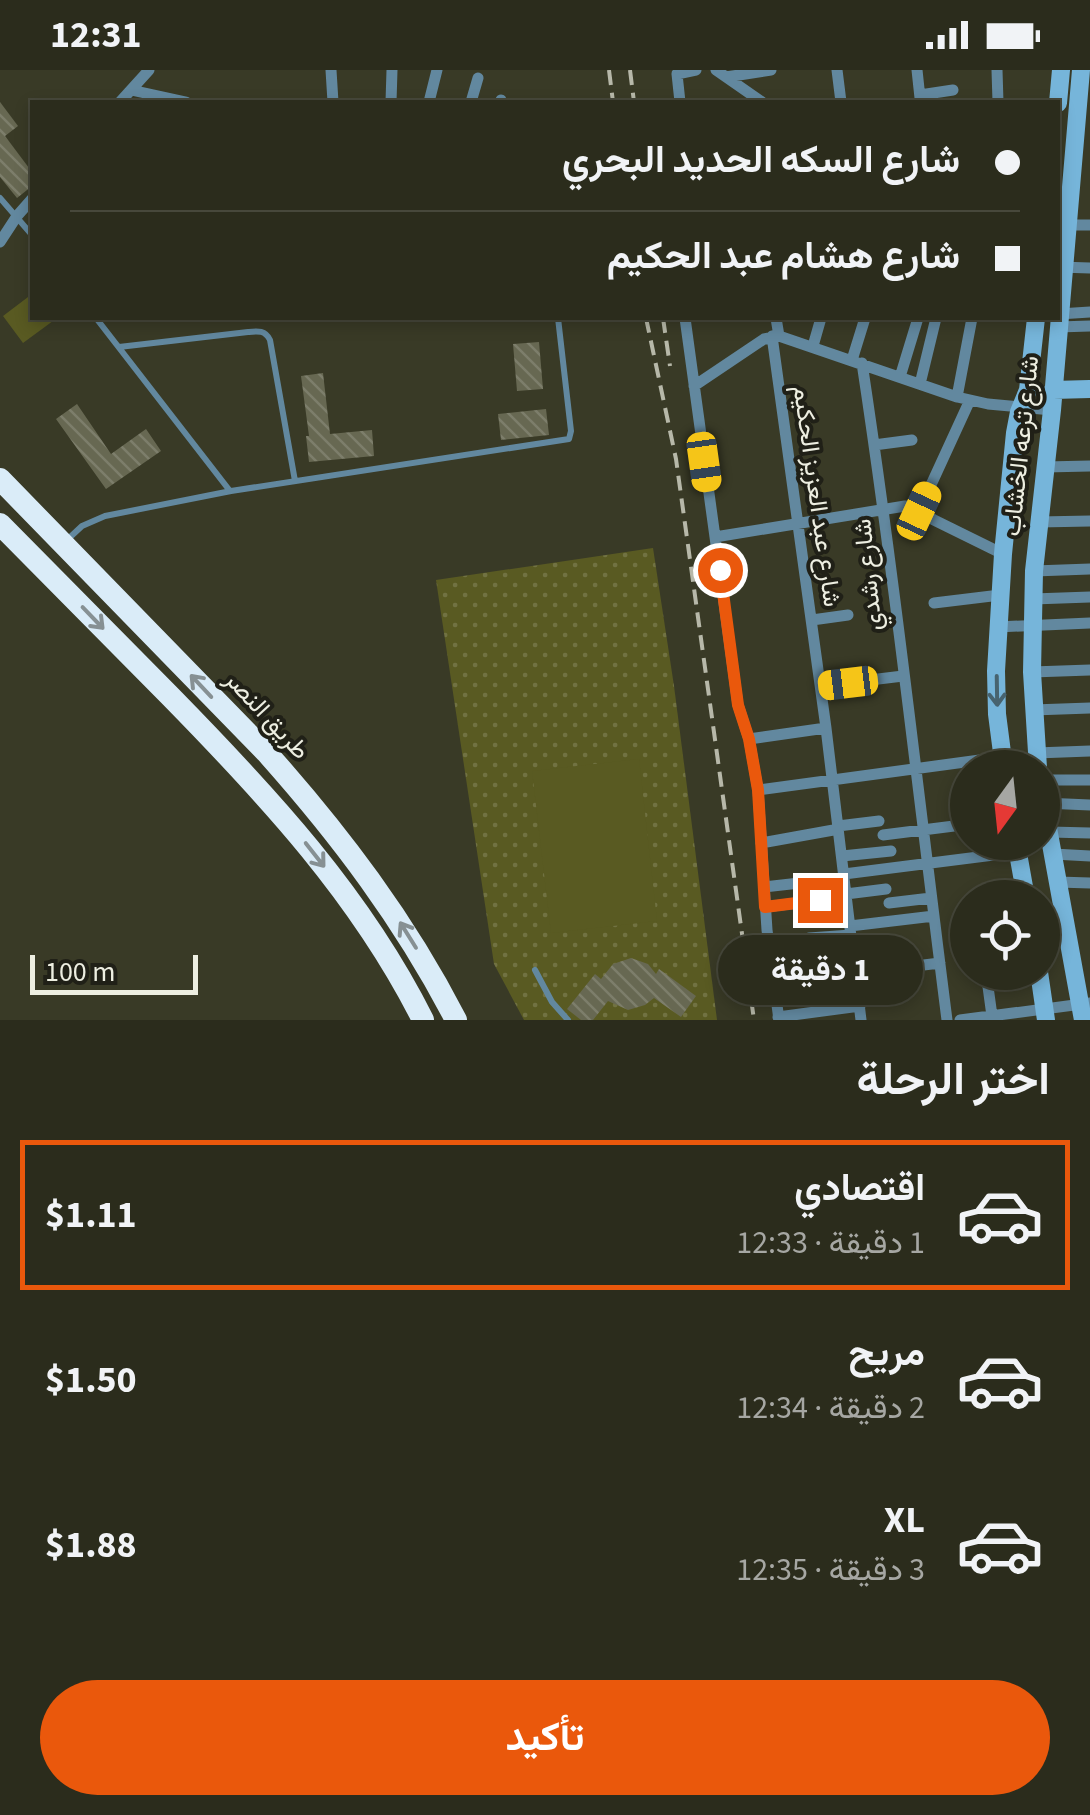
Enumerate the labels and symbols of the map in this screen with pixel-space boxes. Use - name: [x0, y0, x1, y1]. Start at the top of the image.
- street label: شارع ترعه الخشاب: [994, 354, 1048, 538]
- street label: شارع عبد العزيز الحكيم: [784, 383, 850, 609]
- car: [685, 430, 723, 494]
- car: [893, 477, 945, 545]
- street label: شارع رشدي: [844, 517, 894, 633]
- route start: [698, 548, 743, 593]
- one-way arrow: [81, 606, 105, 630]
- street label: طريق النصر: [215, 662, 318, 768]
- car: [816, 664, 880, 702]
- one-way arrow: [189, 674, 213, 698]
- one-way arrow: [987, 675, 1006, 707]
- north arrow: [950, 750, 1060, 860]
- one-way arrow: [305, 841, 326, 868]
- route end: [798, 878, 843, 923]
- one-way arrow: [397, 922, 418, 950]
- callout: 1 دقيقة: [718, 935, 922, 1005]
- scale bar: [30, 950, 198, 994]

